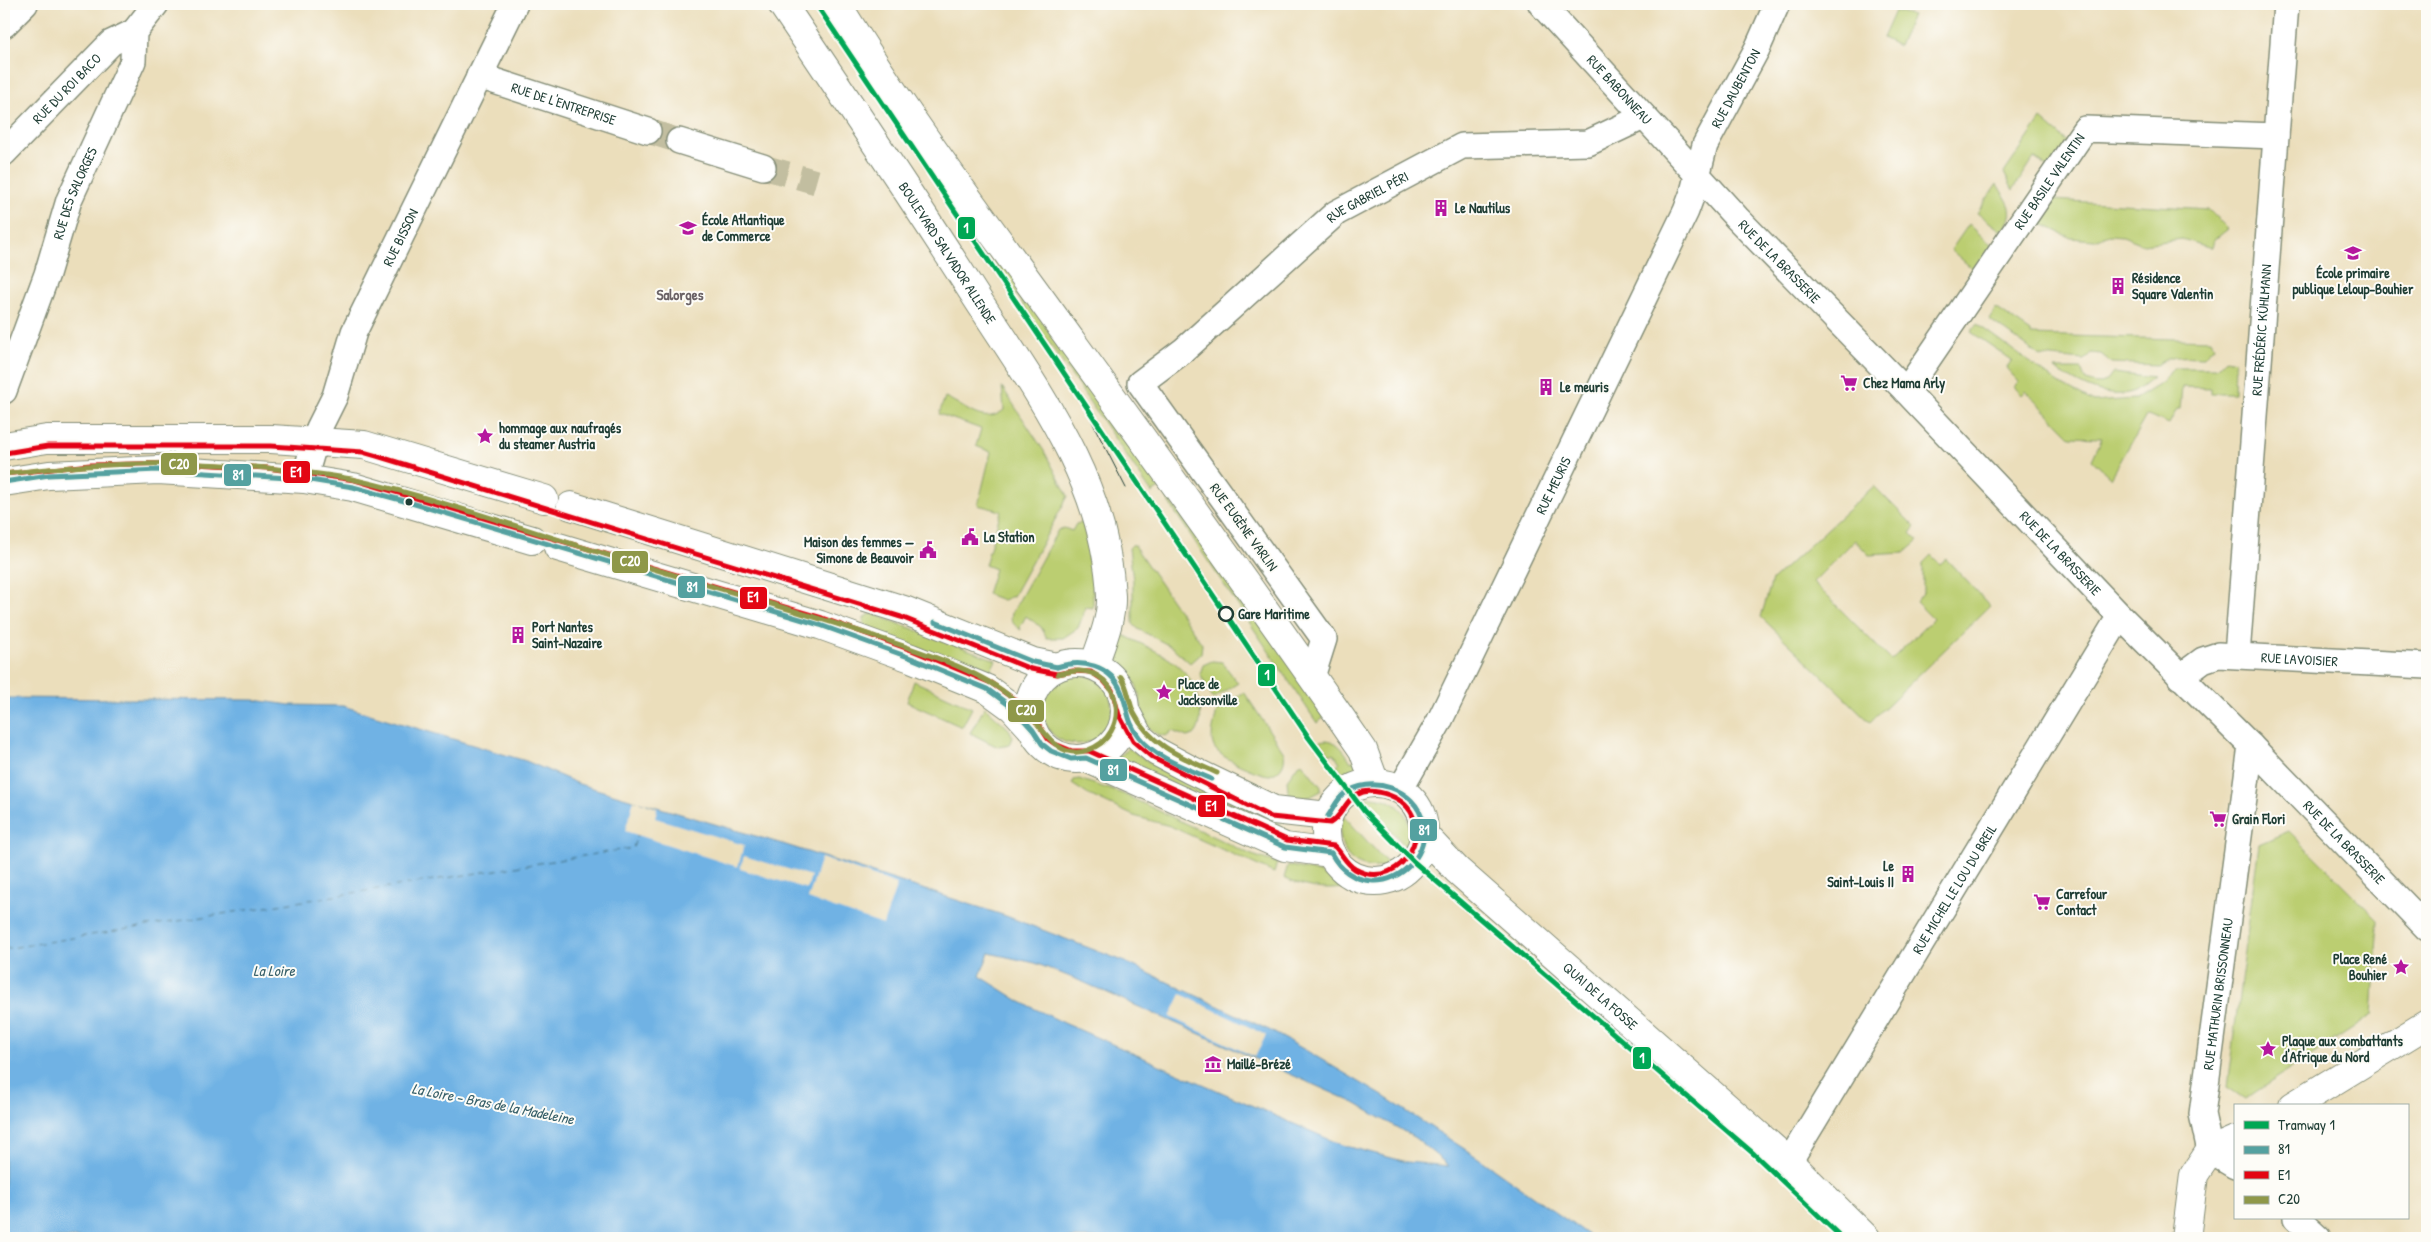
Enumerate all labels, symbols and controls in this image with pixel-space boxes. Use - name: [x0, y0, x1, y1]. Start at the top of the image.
- street label: RUE DAUBENTON: [1706, 45, 1764, 131]
- street label: RUE DU ROI BACO: [28, 49, 105, 127]
- street label: RUE BABONNEAU: [1583, 50, 1657, 128]
- street label: RUE DE L'ENTREPRISE: [509, 77, 619, 129]
- street label: RUE BASILE VALENTIN: [2009, 129, 2089, 233]
- street label: RUE DES SALORGES: [48, 143, 101, 242]
- street label: RUE GABRIEL PÉRI: [1322, 166, 1412, 227]
- street label: BOULEVARD SALVADOR ALLENDE: [895, 178, 1001, 327]
- building icon: Le Nautilus: [1431, 198, 1451, 218]
- place label: Le Nautilus: [1455, 198, 1511, 217]
- street label: RUE BISSON: [378, 205, 422, 269]
- place label: École Atlantique de Commerce: [702, 210, 785, 245]
- street label: RUE DE LA BRASSERIE: [1735, 215, 1825, 307]
- line badge: 1: [957, 216, 976, 240]
- school or university icon: École Atlantique de Commerce: [678, 218, 698, 238]
- text: 1: [963, 218, 969, 237]
- school or university icon: École primaire publique Leloup-Bouhier: [2343, 243, 2363, 263]
- place label: École primaire publique Leloup-Bouhier: [2293, 263, 2414, 300]
- street label: RUE FRÉDÉRIC KÜHLMANN: [2247, 264, 2275, 396]
- place label: Résidence Square Valentin: [2132, 268, 2213, 305]
- building icon: Résidence Square Valentin: [2108, 276, 2128, 296]
- district label: Salorges: [657, 284, 704, 306]
- supermarket icon: Chez Mama Arly: [1839, 373, 1859, 393]
- place label: Chez Mama Arly: [1863, 373, 1945, 394]
- building icon: Le meuris: [1536, 377, 1556, 397]
- place label: Le meuris: [1560, 377, 1609, 396]
- place label: hommage aux naufragés du steamer Austria: [499, 418, 622, 453]
- place icon: hommage aux naufragés du steamer Austria: [475, 426, 495, 446]
- line badge: C20: [160, 452, 198, 476]
- street label: RUE MEURIS: [1531, 453, 1575, 517]
- text: C20: [169, 454, 190, 473]
- line badge: E1: [282, 460, 311, 484]
- text: E1: [290, 462, 302, 481]
- line badge: 81: [223, 463, 252, 487]
- text: 81: [232, 465, 244, 484]
- street label: RUE EUGÈNE VARLIN: [1206, 479, 1283, 574]
- unlabelled marker: [404, 497, 414, 507]
- street label: RUE DE LA BRASSERIE: [2016, 506, 2106, 599]
- public building icon: La Station: [960, 527, 980, 547]
- place label: La Station: [984, 527, 1035, 546]
- place label: Maison des femmes — Simone de Beauvoir: [804, 532, 915, 567]
- public building icon: Maison des femmes — Simone de Beauvoir: [918, 540, 938, 560]
- line badge: C20: [611, 550, 649, 574]
- text: C20: [620, 551, 641, 570]
- line badge: 81: [677, 575, 706, 599]
- text: 81: [686, 577, 698, 596]
- line badge: E1: [739, 586, 768, 610]
- text: E1: [747, 587, 759, 606]
- place label: Gare Maritime: [1238, 604, 1310, 623]
- marker: Gare Maritime: [1218, 606, 1234, 622]
- place label: Port Nantes Saint-Nazaire: [532, 617, 603, 652]
- building icon: Port Nantes Saint-Nazaire: [508, 625, 528, 645]
- street label: RUE LAVOISIER: [2261, 647, 2338, 670]
- line badge: 1: [1257, 663, 1276, 687]
- text: 1: [1264, 665, 1270, 684]
- place label: Place de Jacksonville: [1178, 674, 1238, 709]
- place icon: Place de Jacksonville: [1154, 682, 1174, 702]
- line badge: C20: [1007, 699, 1045, 723]
- text: C20: [1016, 700, 1037, 719]
- line badge: 81: [1099, 758, 1128, 782]
- text: 81: [1107, 760, 1119, 779]
- line badge: E1: [1197, 794, 1226, 818]
- text: E1: [1205, 796, 1217, 815]
- street label: RUE DE LA BRASSERIE: [2299, 796, 2390, 888]
- supermarket icon: Grain Flori: [2208, 809, 2228, 829]
- place label: Grain Flori: [2232, 809, 2285, 828]
- line badge: 81: [1409, 818, 1438, 842]
- text: 81: [1418, 820, 1430, 839]
- street label: RUE MICHEL LE LOU DU BREIL: [1907, 821, 2001, 957]
- place label: Le Saint-Louis II: [1827, 856, 1894, 891]
- building icon: Le Saint-Louis II: [1898, 864, 1918, 884]
- place label: Carrefour Contact: [2056, 884, 2108, 919]
- supermarket icon: Carrefour Contact: [2032, 892, 2052, 912]
- street label: RUE MATHURIN BRISSONNEAU: [2198, 917, 2237, 1071]
- place label: Place René Bouhier: [2333, 949, 2388, 984]
- place icon: Place René Bouhier: [2391, 957, 2411, 977]
- street label: QUAI DE LA FOSSE: [1559, 958, 1642, 1034]
- water label: La Loire: [253, 960, 296, 981]
- place label: Plaque aux combattants d'Afrique du Nord: [2282, 1031, 2404, 1068]
- place icon: Plaque aux combattants d'Afrique du Nord: [2258, 1039, 2278, 1059]
- line badge: 1: [1632, 1046, 1652, 1070]
- text: 1: [1639, 1048, 1645, 1067]
- museum icon: Maillé-Brézé: [1203, 1054, 1223, 1074]
- place label: Maillé-Brézé: [1227, 1054, 1291, 1073]
- water label: La Loire - Bras de la Madeleine: [410, 1078, 577, 1130]
- legend: [2234, 1104, 2408, 1220]
- text: Tramway 1: [2278, 1114, 2335, 1135]
- text: 81: [2278, 1138, 2290, 1159]
- text: E1: [2278, 1164, 2290, 1185]
- text: C20: [2278, 1188, 2300, 1209]

